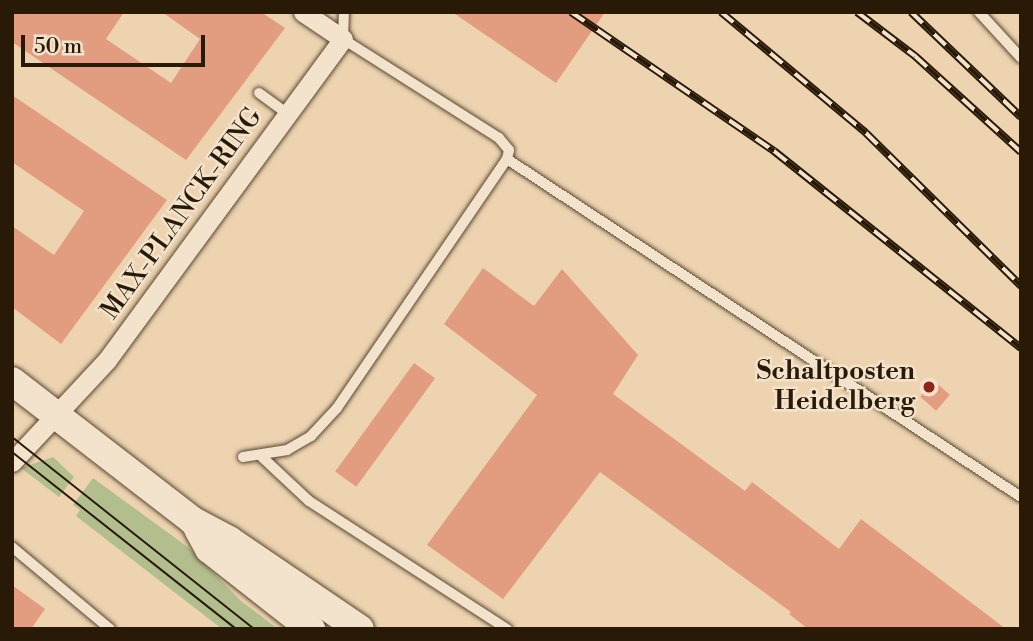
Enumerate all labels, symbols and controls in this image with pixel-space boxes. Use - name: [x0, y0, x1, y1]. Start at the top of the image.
- scale bar: [24, 21, 208, 65]
- text: 50 m: [34, 34, 82, 60]
- street label: MAX-PLANCK-RING: [95, 102, 269, 326]
- place label: Schaltposten Heidelberg: [757, 356, 915, 418]
- marker: Schaltposten Heidelberg: [921, 379, 937, 395]

